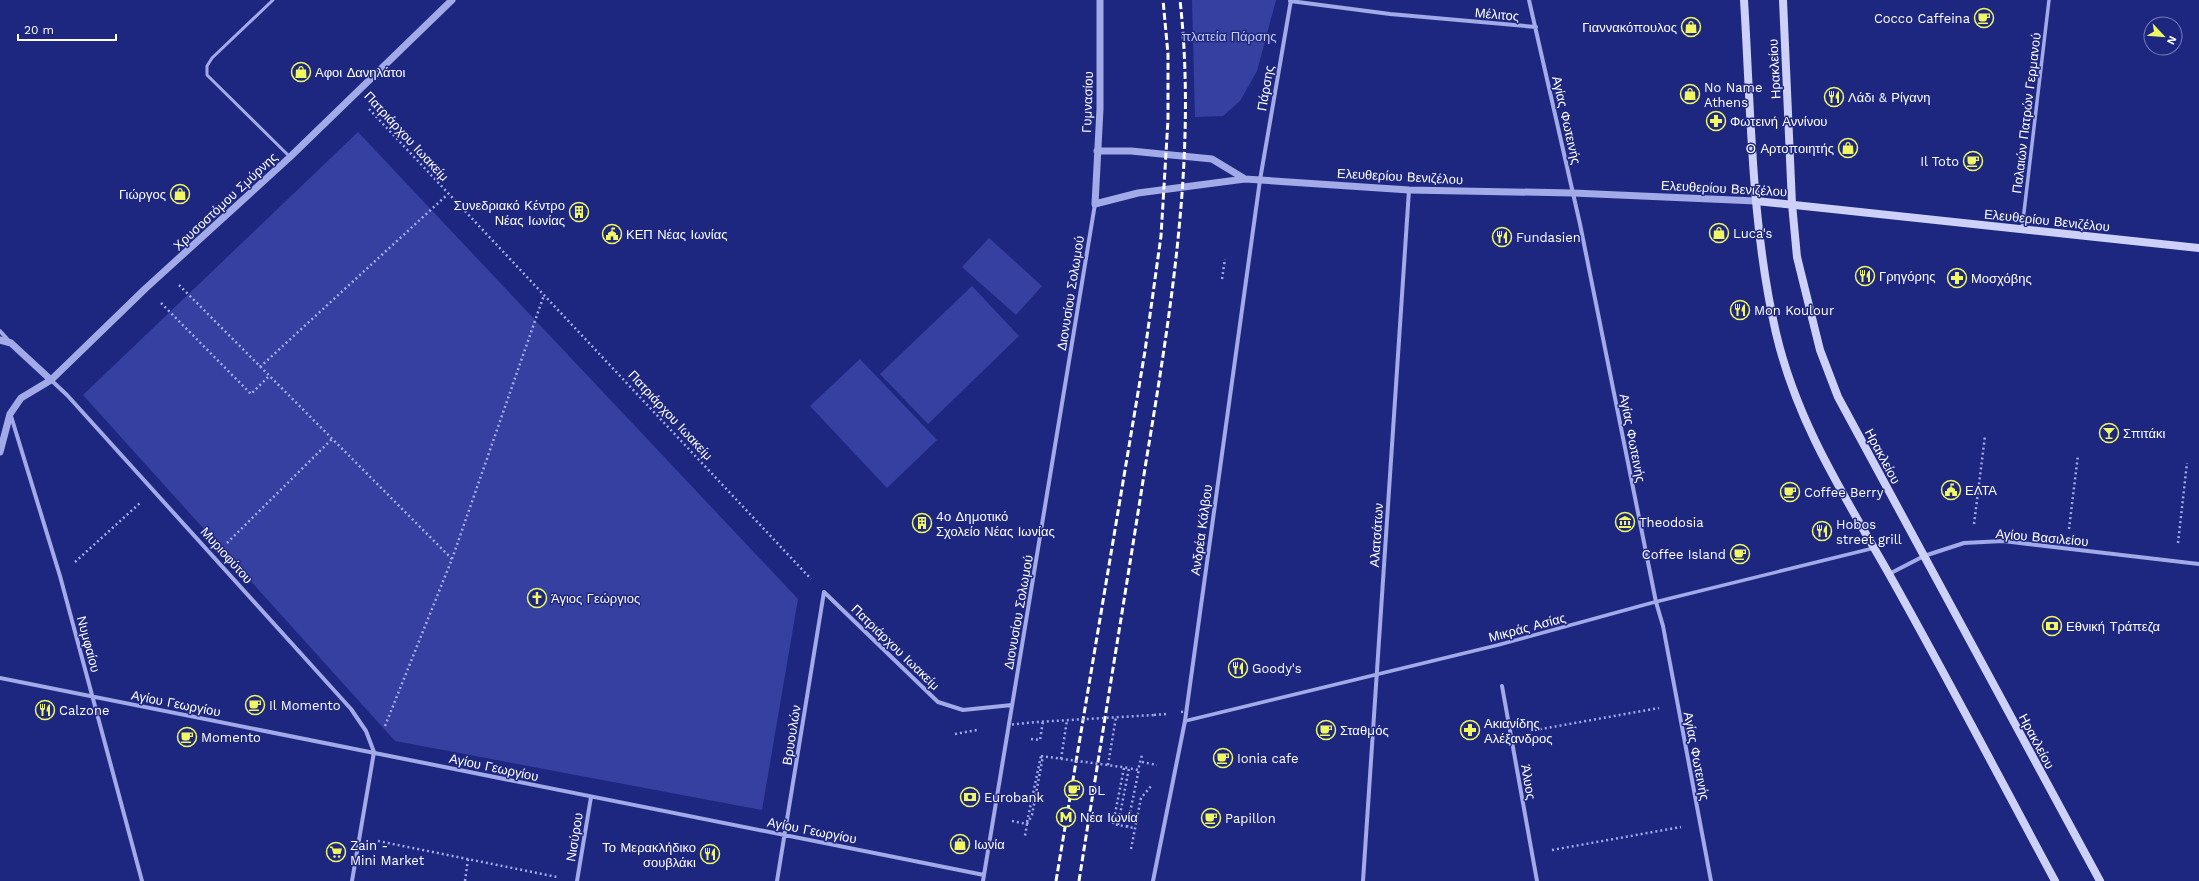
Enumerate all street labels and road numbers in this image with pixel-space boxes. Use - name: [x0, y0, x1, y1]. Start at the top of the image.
- street label: Μέλιτος: [1474, 5, 1520, 24]
- street label: Παλαιών Πατρών Γερμανού: [2009, 32, 2044, 194]
- street label: Ηρακλείου: [1765, 38, 1784, 99]
- street label: Πάρσης: [1254, 64, 1277, 112]
- street label: Γυμνασίου: [1079, 71, 1096, 133]
- street label: Αγίας Φωτεινής: [1549, 74, 1584, 166]
- street label: Πατριάρχου Ιωακείμ: [361, 88, 452, 184]
- street label: Χρυσοστόμου Σμύρνης: [170, 149, 280, 253]
- street label: Ελευθερίου Βενιζέλου: [1337, 166, 1463, 187]
- street label: Ελευθερίου Βενιζέλου: [1661, 178, 1787, 199]
- street label: Ελευθερίου Βενιζέλου: [1983, 206, 2110, 235]
- street label: Διονυσίου Σολωμού: [1054, 235, 1087, 352]
- street label: Πατριάρχου Ιωακείμ: [625, 367, 716, 463]
- street label: Αγίας Φωτεινής: [1617, 392, 1648, 484]
- street label: Ηρακλείου: [1862, 426, 1903, 486]
- street label: Ανδρέα Κάλβου: [1188, 484, 1215, 576]
- street label: Αλατσάτων: [1367, 502, 1386, 568]
- street label: Μυριοφύτου: [198, 524, 256, 586]
- street label: Αγίου Βασιλείου: [1995, 526, 2089, 549]
- street label: Διονυσίου Σολωμού: [1001, 554, 1036, 671]
- street label: Πατριάρχου Ιωακείμ: [848, 601, 943, 693]
- street label: Μικράς Ασίας: [1487, 610, 1567, 645]
- street label: Νυμφαίου: [74, 614, 103, 674]
- street label: Αγίου Γεωργίου: [130, 687, 222, 720]
- street label: Βρυουλών: [779, 704, 804, 766]
- street label: Αγίας Φωτεινής: [1681, 710, 1712, 802]
- street label: Ηρακλείου: [2016, 711, 2057, 771]
- street label: Αγίου Γεωργίου: [448, 751, 540, 784]
- street label: Άλυος: [1518, 763, 1539, 801]
- street label: Νισύρου: [563, 812, 586, 863]
- street label: Αγίου Γεωργίου: [766, 814, 858, 847]

